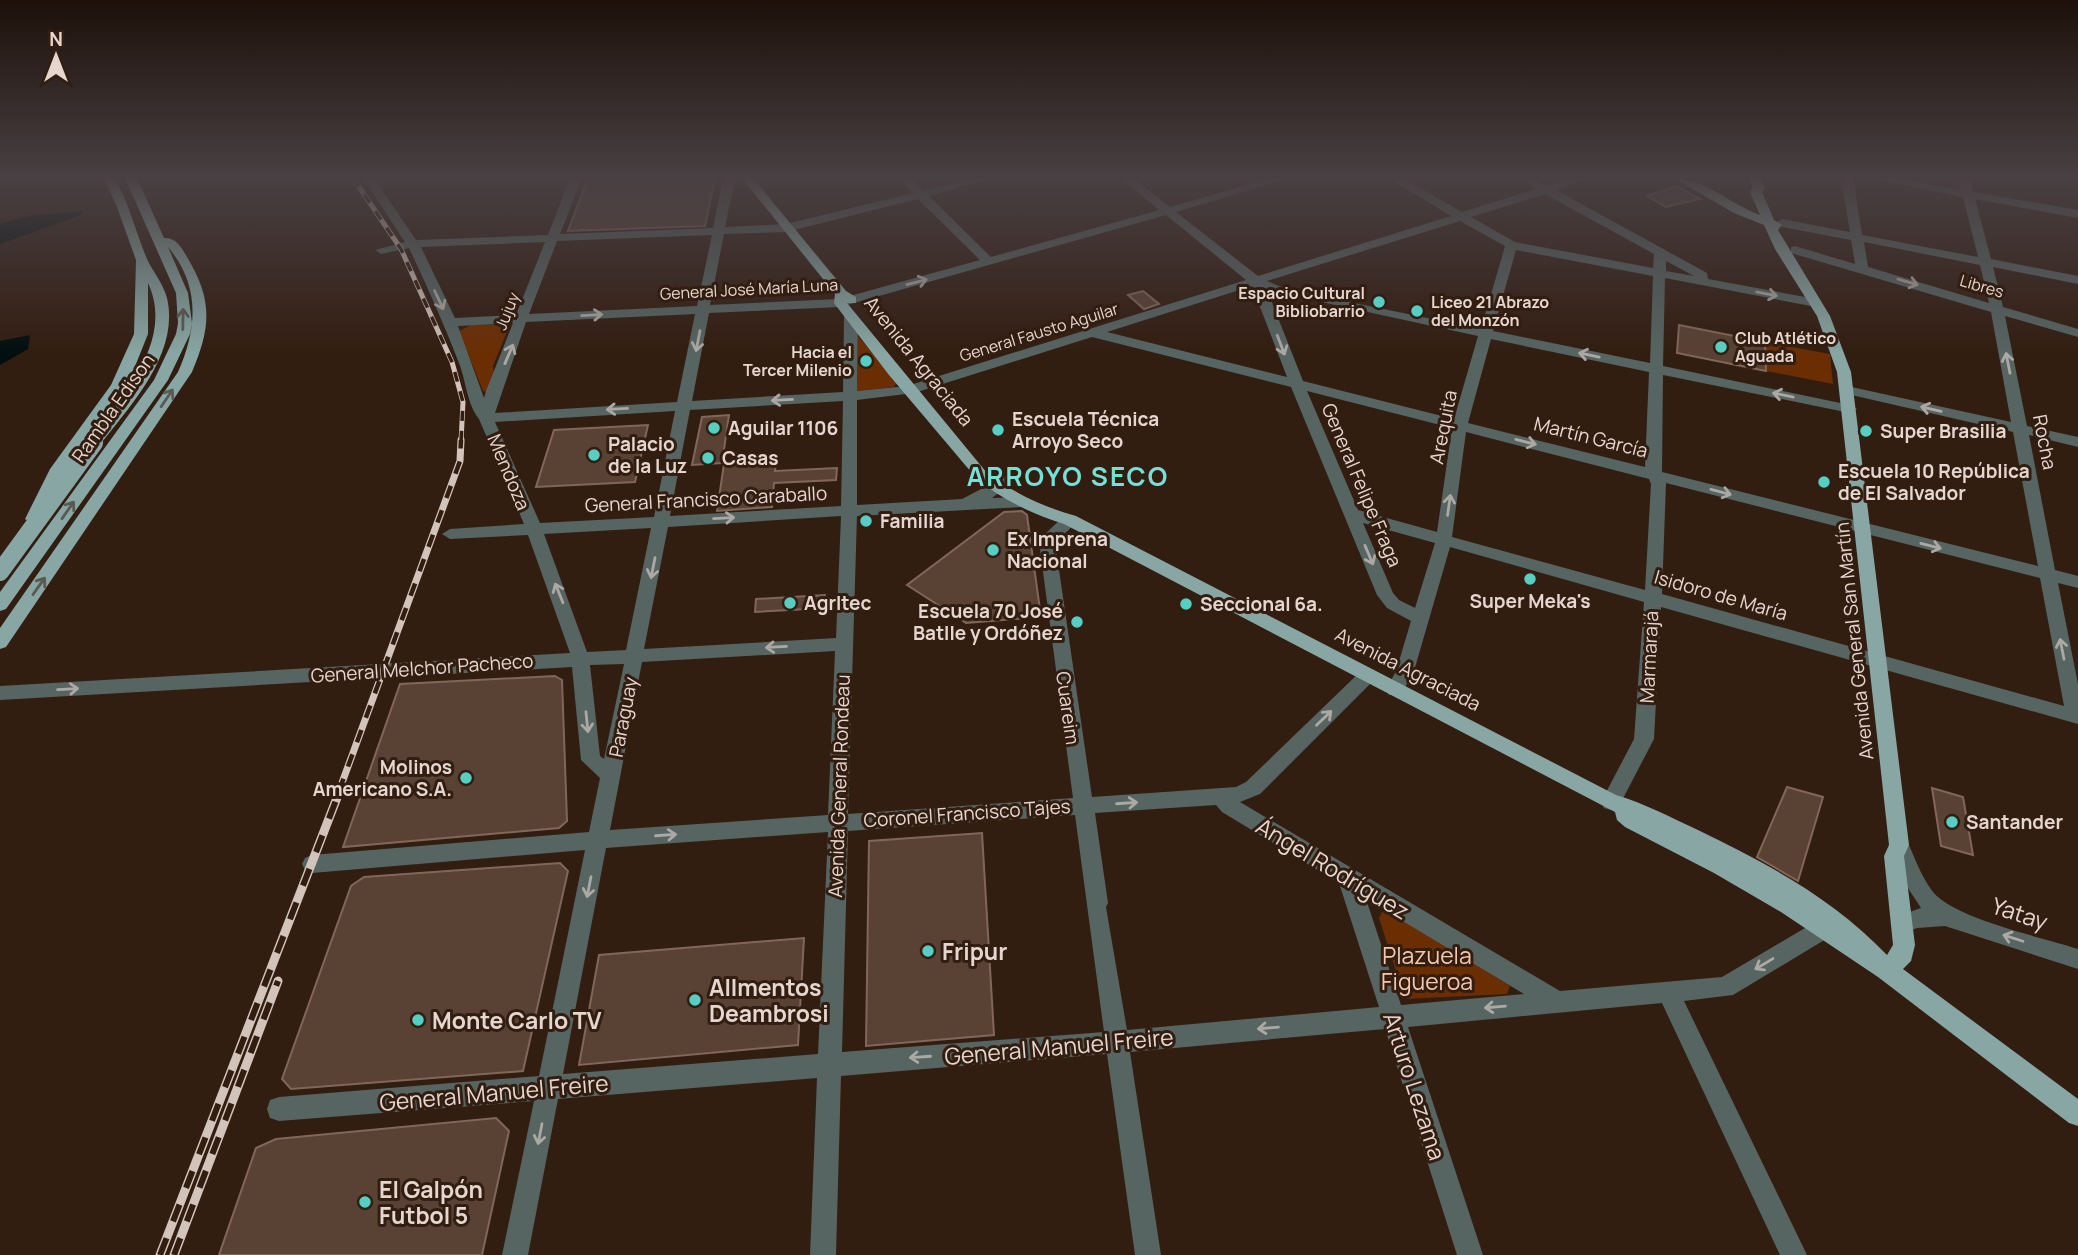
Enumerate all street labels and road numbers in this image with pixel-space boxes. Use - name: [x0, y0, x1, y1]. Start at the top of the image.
- street label: Libres: [1957, 269, 2007, 303]
- street label: General José María Luna: [659, 273, 839, 305]
- street label: Jujuy: [490, 288, 525, 333]
- street label: Avenida Agraciada: [859, 291, 979, 431]
- street label: General Fausto Aguilar: [957, 297, 1121, 367]
- street label: Rambla Edison: [66, 348, 160, 468]
- street label: Arequita: [1423, 388, 1463, 466]
- street label: General Felipe Fraga: [1316, 399, 1408, 571]
- street label: Martín García: [1531, 410, 1651, 464]
- street label: Rocha: [2027, 412, 2063, 472]
- street label: Mendoza: [481, 430, 537, 514]
- street label: General Francisco Caraballo: [584, 480, 828, 518]
- street label: Avenida General San Martín: [1829, 521, 1879, 761]
- street label: Isidoro de María: [1651, 564, 1791, 626]
- street label: Marmarajá: [1634, 610, 1664, 704]
- street label: Avenida Agraciada: [1331, 621, 1485, 717]
- street label: General Melchor Pacheco: [310, 647, 534, 689]
- street label: Cuareim: [1050, 670, 1086, 746]
- street label: Avenida General Rondeau: [822, 674, 856, 898]
- street label: Paraguay: [602, 675, 644, 759]
- street label: Coronel Francisco Tajes: [863, 793, 1071, 833]
- street label: Ángel Rodríguez: [1250, 810, 1416, 926]
- street label: Yatay: [1988, 889, 2052, 937]
- street label: Arturo Lezama: [1376, 1008, 1454, 1164]
- street label: General Manuel Freire: [943, 1020, 1175, 1072]
- street label: General Manuel Freire: [378, 1066, 610, 1118]

